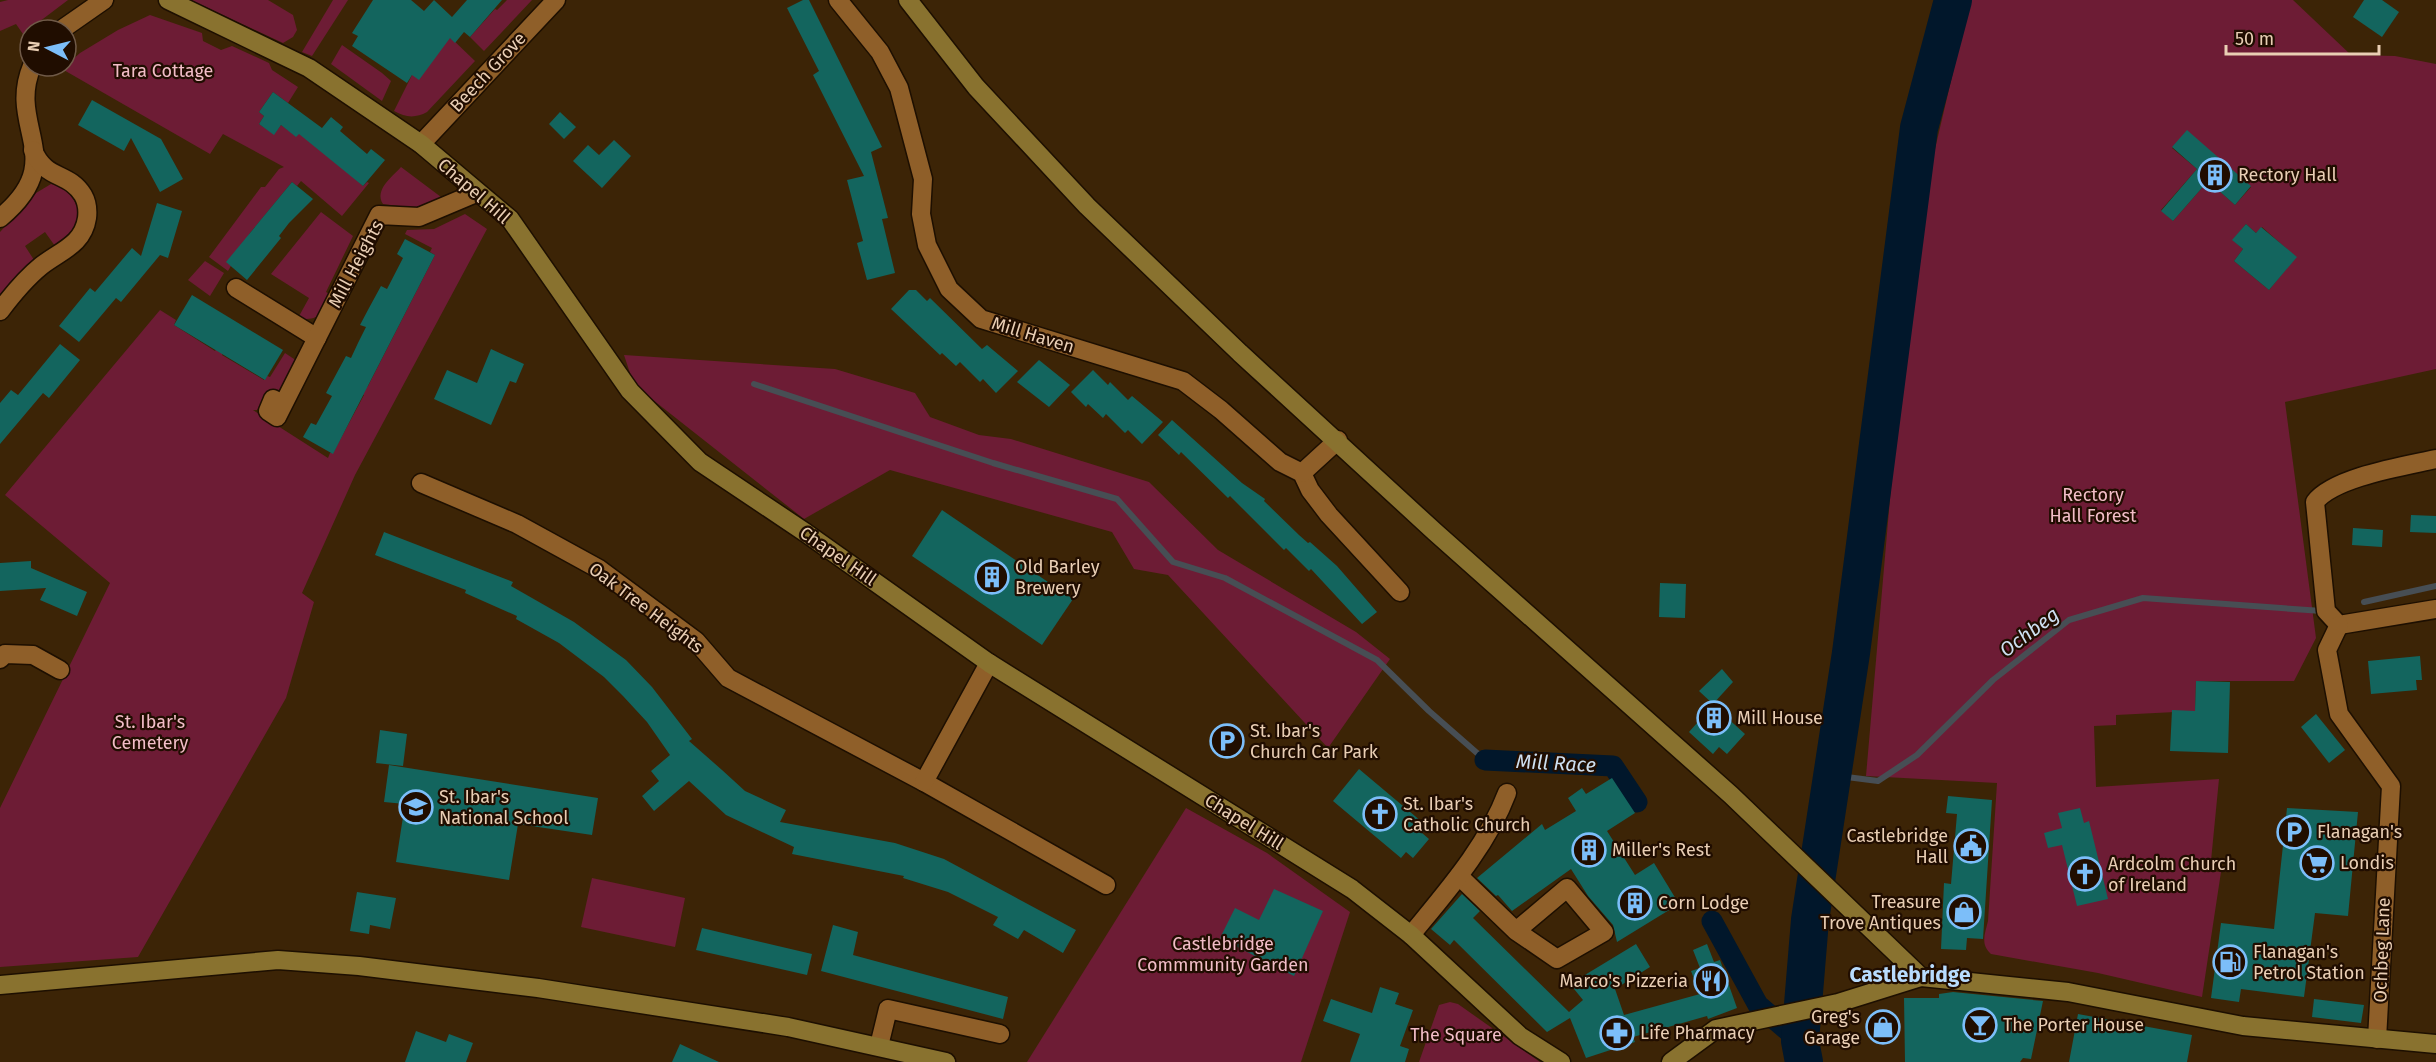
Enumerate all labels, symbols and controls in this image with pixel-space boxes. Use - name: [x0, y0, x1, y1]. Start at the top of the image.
- north arrow: [18, 18, 78, 78]
- scale bar: [2226, 18, 2379, 56]
- street label: Beech Grove: [445, 27, 531, 117]
- text: 50 m: [2235, 28, 2274, 50]
- text: N: [24, 40, 44, 53]
- park label: Tara Cottage: [113, 60, 213, 82]
- street label: Chapel Hill: [433, 154, 515, 228]
- building icon: Rectory Hall: [2197, 157, 2233, 193]
- place label: Rectory Hall: [2238, 164, 2337, 186]
- street label: Mill Heights: [324, 216, 388, 312]
- street label: Mill Haven: [989, 312, 1077, 358]
- park label: Rectory Hall Forest: [2049, 484, 2137, 527]
- street label: Chapel Hill: [795, 522, 881, 590]
- place label: Old Barley Brewery: [1015, 556, 1100, 599]
- street label: Oak Tree Heights: [584, 558, 708, 658]
- building icon: Old Barley Brewery: [974, 559, 1010, 595]
- water label: Ochbeg: [1995, 602, 2063, 662]
- building icon: Mill House: [1696, 700, 1732, 736]
- place label: Mill House: [1737, 707, 1823, 729]
- park label: St. Ibar's Cemetery: [112, 711, 188, 754]
- place label: St. Ibar's Church Car Park: [1250, 720, 1379, 763]
- parking icon: St. Ibar's Church Car Park: [1209, 723, 1245, 759]
- water label: Mill Race: [1515, 749, 1597, 777]
- place label: St. Ibar's National School: [439, 786, 569, 829]
- school or university icon: St. Ibar's National School: [398, 789, 434, 825]
- street label: Chapel Hill: [1201, 789, 1287, 855]
- place label: St. Ibar's Catholic Church: [1403, 793, 1530, 836]
- church icon: St. Ibar's Catholic Church: [1362, 796, 1398, 832]
- parking icon: Flanagan's: [2276, 814, 2312, 850]
- place label: Flanagan's: [2317, 821, 2402, 843]
- place label: Castlebridge Hall: [1846, 825, 1948, 868]
- public building icon: Castlebridge Hall: [1953, 828, 1989, 864]
- building icon: Miller's Rest: [1571, 832, 1607, 868]
- place label: Miller's Rest: [1612, 839, 1711, 861]
- supermarket icon: Londis: [2299, 845, 2335, 881]
- place label: Londis: [2340, 852, 2394, 874]
- place label: Ardcolm Church of Ireland: [2108, 853, 2236, 896]
- church icon: Ardcolm Church of Ireland: [2067, 856, 2103, 892]
- building icon: Corn Lodge: [1617, 885, 1653, 921]
- place label: Treasure Trove Antiques: [1820, 891, 1941, 934]
- place label: Corn Lodge: [1658, 892, 1749, 914]
- shop icon: Treasure Trove Antiques: [1946, 894, 1982, 930]
- street label: Ochbeg Lane: [2369, 897, 2395, 1003]
- park label: Castlebridge Commmunity Garden: [1137, 933, 1309, 976]
- place label: Flanagan's Petrol Station: [2253, 941, 2365, 984]
- fuel station icon: Flanagan's Petrol Station: [2212, 944, 2248, 980]
- district label: Castlebridge: [1849, 962, 1971, 988]
- restaurant icon: Marco's Pizzeria: [1693, 963, 1729, 999]
- place label: Marco's Pizzeria: [1560, 970, 1688, 992]
- place label: Greg's Garage: [1804, 1006, 1860, 1049]
- bar icon: The Porter House: [1962, 1007, 1998, 1043]
- shop icon: Greg's Garage: [1865, 1009, 1901, 1045]
- place label: The Porter House: [2003, 1014, 2144, 1036]
- pharmacy icon: Life Pharmacy: [1599, 1015, 1635, 1051]
- place label: Life Pharmacy: [1640, 1022, 1755, 1044]
- park label: The Square: [1410, 1024, 1502, 1046]

